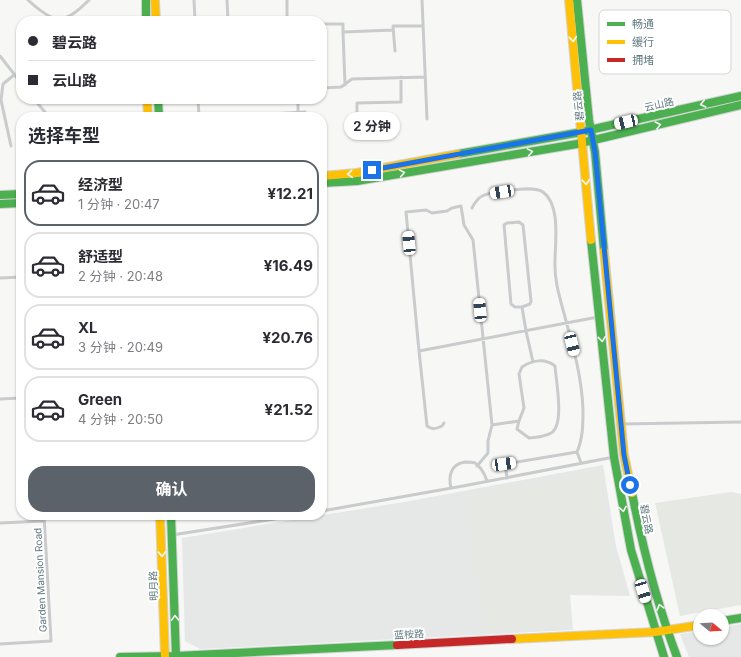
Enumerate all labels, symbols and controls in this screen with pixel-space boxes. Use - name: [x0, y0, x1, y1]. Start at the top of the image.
- legend: [599, 10, 731, 74]
- text: 畅通: [632, 17, 654, 31]
- text: 碧云路: [52, 33, 97, 52]
- text: 缓行: [632, 35, 654, 49]
- one-way arrow: [568, 36, 577, 42]
- text: 拥堵: [632, 53, 654, 67]
- text: 云山路: [52, 71, 97, 90]
- street label: 碧云路: [570, 90, 586, 122]
- street label: 云山路: [643, 95, 675, 113]
- one-way arrow: [700, 100, 706, 108]
- callout: 2 分钟: [344, 112, 400, 140]
- car: [613, 113, 639, 131]
- text: 2 分钟: [353, 118, 391, 134]
- one-way arrow: [655, 122, 661, 130]
- text: 选择车型: [28, 125, 100, 146]
- one-way arrow: [527, 148, 534, 157]
- route end: [363, 161, 381, 179]
- one-way arrow: [347, 169, 354, 178]
- one-way arrow: [399, 170, 405, 178]
- icon: car: [30, 175, 66, 211]
- text: 经济型: [78, 175, 123, 194]
- one-way arrow: [581, 179, 590, 185]
- text: ¥12.21: [268, 184, 313, 203]
- car: [489, 184, 515, 200]
- text: 1 分钟 · 20:47: [78, 196, 160, 212]
- car: [402, 231, 416, 255]
- icon: car: [30, 247, 66, 283]
- text: 舒适型: [78, 247, 123, 266]
- text: ¥16.49: [264, 256, 313, 275]
- text: 2 分钟 · 20:48: [78, 268, 163, 284]
- car: [473, 298, 487, 322]
- text: XL: [78, 318, 98, 337]
- icon: car: [30, 319, 66, 355]
- text: ¥20.76: [262, 328, 313, 347]
- car: [563, 331, 581, 357]
- one-way arrow: [597, 336, 606, 342]
- text: 3 分钟 · 20:49: [78, 339, 163, 355]
- text: Green: [78, 390, 122, 409]
- icon: car: [30, 391, 66, 427]
- text: ¥21.52: [265, 400, 313, 419]
- text: 4 分钟 · 20:50: [78, 411, 163, 427]
- car: [491, 456, 517, 472]
- button: 确认: [28, 466, 315, 512]
- route start: [621, 476, 639, 494]
- street label: 碧云路: [638, 503, 656, 535]
- one-way arrow: [618, 506, 627, 512]
- street label: Garden Mansion Road: [31, 528, 49, 632]
- one-way arrow: [157, 551, 166, 557]
- street label: 明月路: [146, 571, 160, 601]
- car: [634, 578, 652, 604]
- one-way arrow: [656, 603, 665, 610]
- north arrow: [693, 609, 729, 645]
- map controls: [693, 609, 729, 645]
- one-way arrow: [170, 615, 179, 621]
- street label: 蓝桉路: [394, 627, 424, 641]

